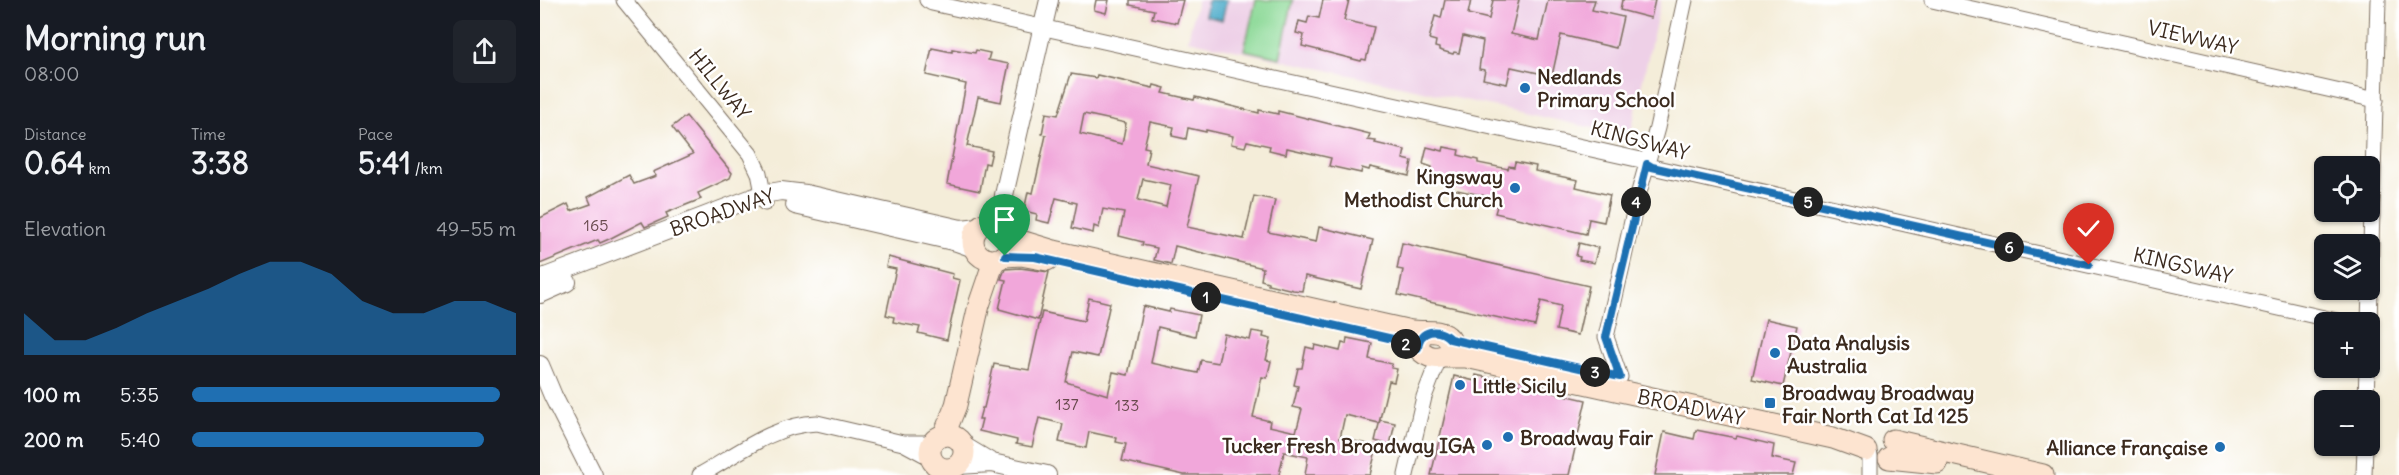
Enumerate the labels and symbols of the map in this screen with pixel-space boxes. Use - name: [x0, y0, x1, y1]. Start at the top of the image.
- street label: VIEWWAY: [2145, 14, 2241, 60]
- street label: HILLWAY: [684, 43, 756, 125]
- place label: Nedlands Primary School: [1537, 64, 1675, 112]
- marker: Nedlands Primary School: [1518, 81, 1532, 95]
- street label: KINGSWAY: [1588, 115, 1692, 165]
- place label: Kingsway Methodist Church: [1344, 164, 1503, 212]
- marker: Kingsway Methodist Church: [1508, 181, 1522, 195]
- street label: BROADWAY: [666, 182, 778, 242]
- pin: 4: [1621, 187, 1651, 217]
- pin: 5: [1793, 187, 1823, 217]
- pin: [979, 194, 1030, 256]
- pin: [2063, 203, 2114, 265]
- house number: 165: [584, 215, 608, 235]
- pin: 6: [1994, 232, 2024, 262]
- street label: KINGSWAY: [2131, 241, 2235, 289]
- pin: 1: [1191, 282, 1221, 312]
- pin: 2: [1391, 329, 1421, 359]
- place label: Data Analysis Australia: [1787, 330, 1910, 378]
- marker: Data Analysis Australia: [1768, 346, 1782, 360]
- pin: 3: [1580, 357, 1610, 387]
- place label: Little Sicily: [1472, 373, 1567, 398]
- marker: Little Sicily: [1453, 378, 1467, 392]
- place label: Broadway Broadway Fair North Cat Id 125: [1782, 380, 1974, 428]
- street label: BROADWAY: [1635, 383, 1747, 431]
- house number: 137: [1055, 394, 1079, 414]
- house number: 133: [1115, 395, 1139, 415]
- marker: Broadway Broadway Fair North Cat Id 125: [1763, 396, 1777, 410]
- place label: Broadway Fair: [1520, 425, 1654, 450]
- marker: Broadway Fair: [1501, 430, 1515, 444]
- place label: Tucker Fresh Broadway IGA: [1222, 433, 1475, 458]
- place label: Alliance Française: [2046, 435, 2208, 460]
- marker: Tucker Fresh Broadway IGA: [1480, 438, 1494, 452]
- marker: Alliance Française: [2213, 440, 2227, 454]

